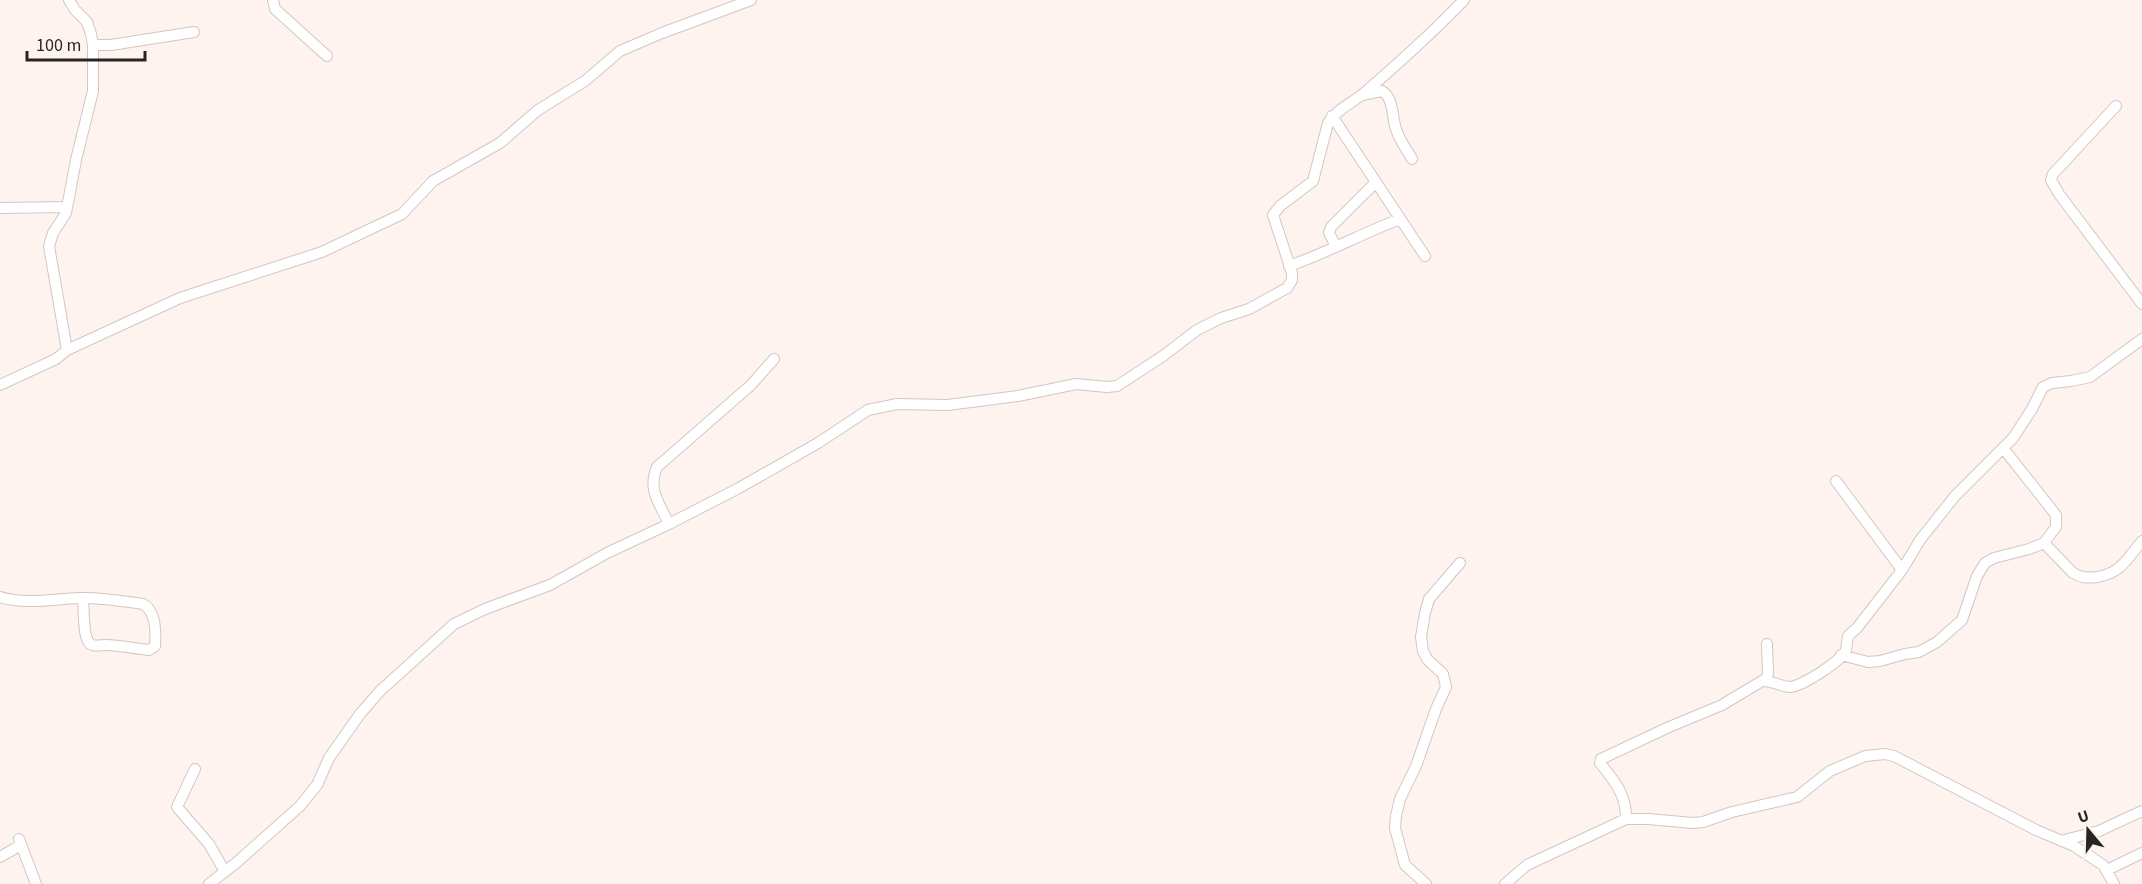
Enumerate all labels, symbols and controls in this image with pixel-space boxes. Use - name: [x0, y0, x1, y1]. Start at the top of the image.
- scale bar: [27, 24, 146, 62]
- text: 100 m: [36, 33, 81, 58]
- north arrow: [2058, 800, 2118, 860]
- text: U: [2075, 805, 2092, 829]

